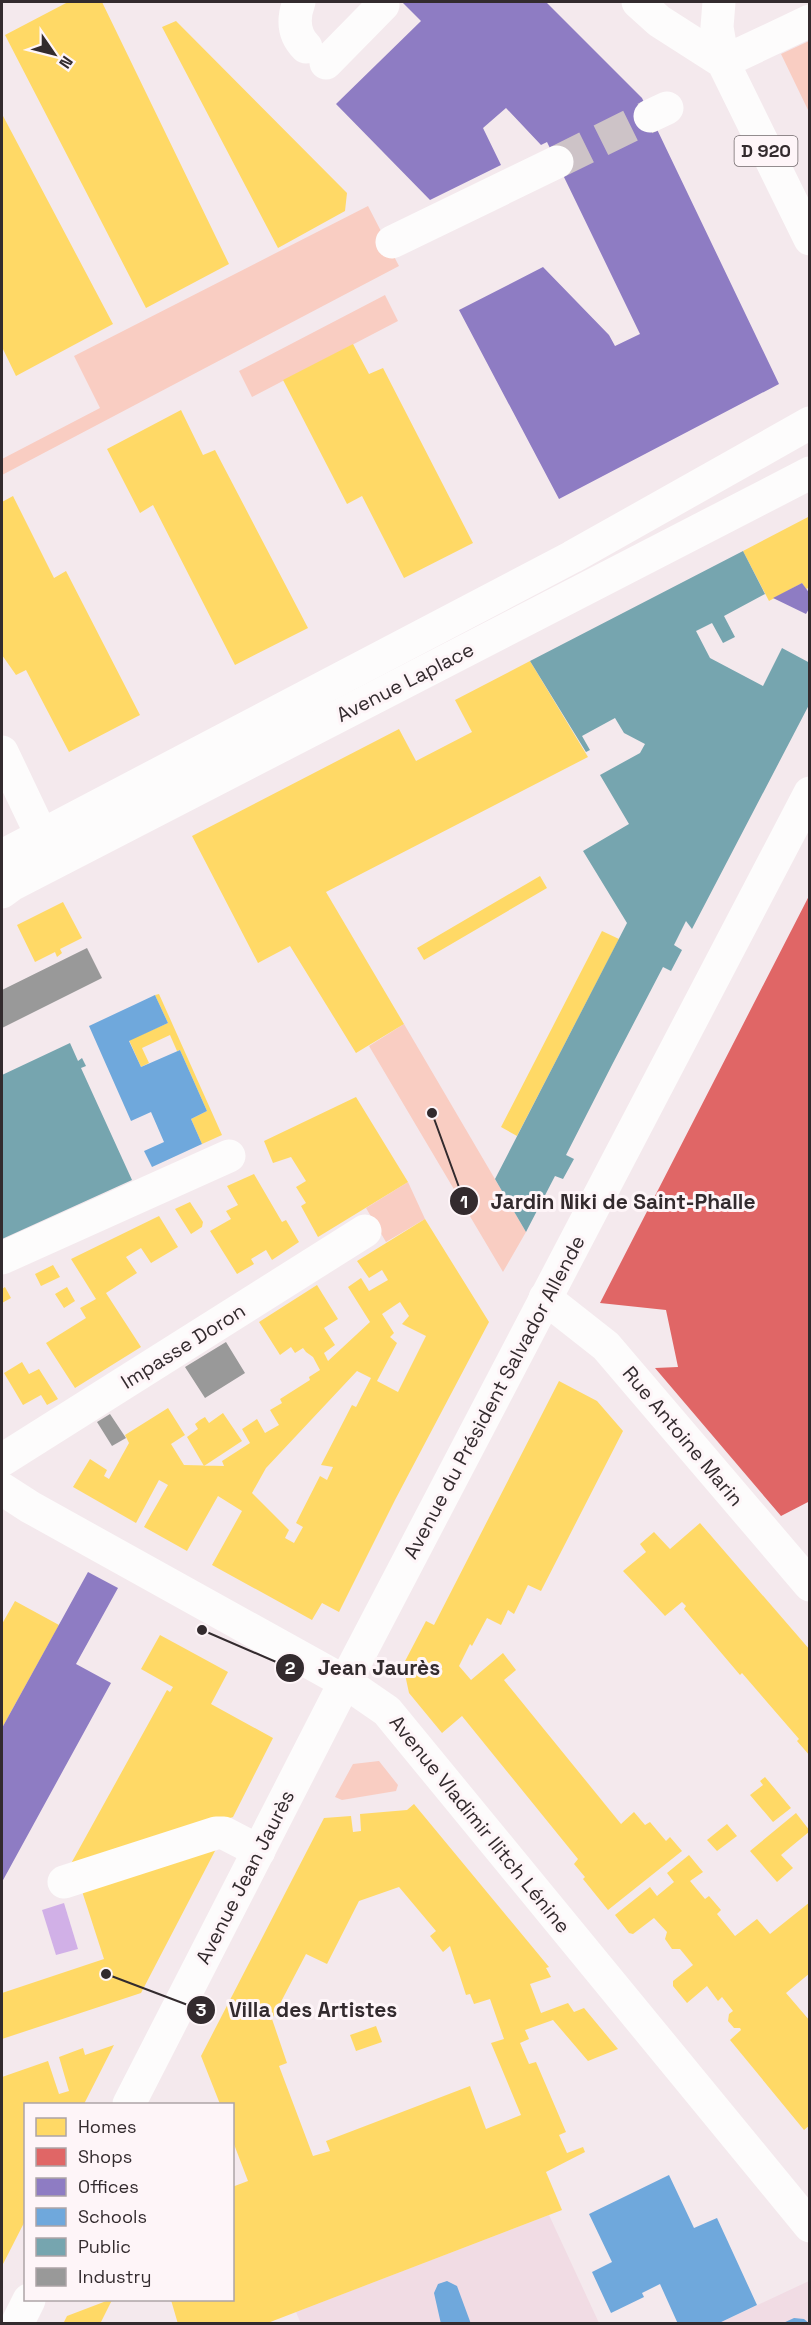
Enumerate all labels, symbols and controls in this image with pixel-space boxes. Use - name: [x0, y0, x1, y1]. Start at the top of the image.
- north arrow: [24, 24, 84, 84]
- text: N: [54, 52, 78, 73]
- road number: D 920: [734, 136, 798, 166]
- street label: Avenue Laplace: [332, 636, 478, 728]
- callout: Jardin Niki de Saint-Phalle: [449, 1182, 768, 1221]
- text: Jardin Niki de Saint-Phalle: [490, 1188, 756, 1215]
- text: 1: [460, 1190, 468, 1213]
- street label: Avenue du Président Salvador Allende: [397, 1231, 591, 1563]
- street label: Impasse Doron: [116, 1297, 250, 1395]
- street label: Rue Antoine Marin: [617, 1361, 749, 1511]
- callout: Jean Jaurès: [275, 1648, 452, 1687]
- text: Jean Jaurès: [318, 1654, 440, 1681]
- text: 2: [285, 1656, 296, 1679]
- street label: Avenue Vladimir Ilitch Lénine: [384, 1710, 576, 1938]
- street label: Avenue Jean Jaurès: [190, 1785, 300, 1969]
- callout: Villa des Artistes: [186, 1990, 409, 2029]
- text: Villa des Artistes: [229, 1996, 397, 2023]
- text: 3: [196, 1998, 207, 2021]
- legend: [24, 2103, 234, 2301]
- text: Homes: [78, 2115, 137, 2138]
- text: Shops: [78, 2145, 132, 2168]
- text: Offices: [78, 2175, 139, 2198]
- text: Schools: [78, 2205, 147, 2228]
- text: Public: [78, 2235, 131, 2258]
- text: Industry: [78, 2265, 151, 2288]

